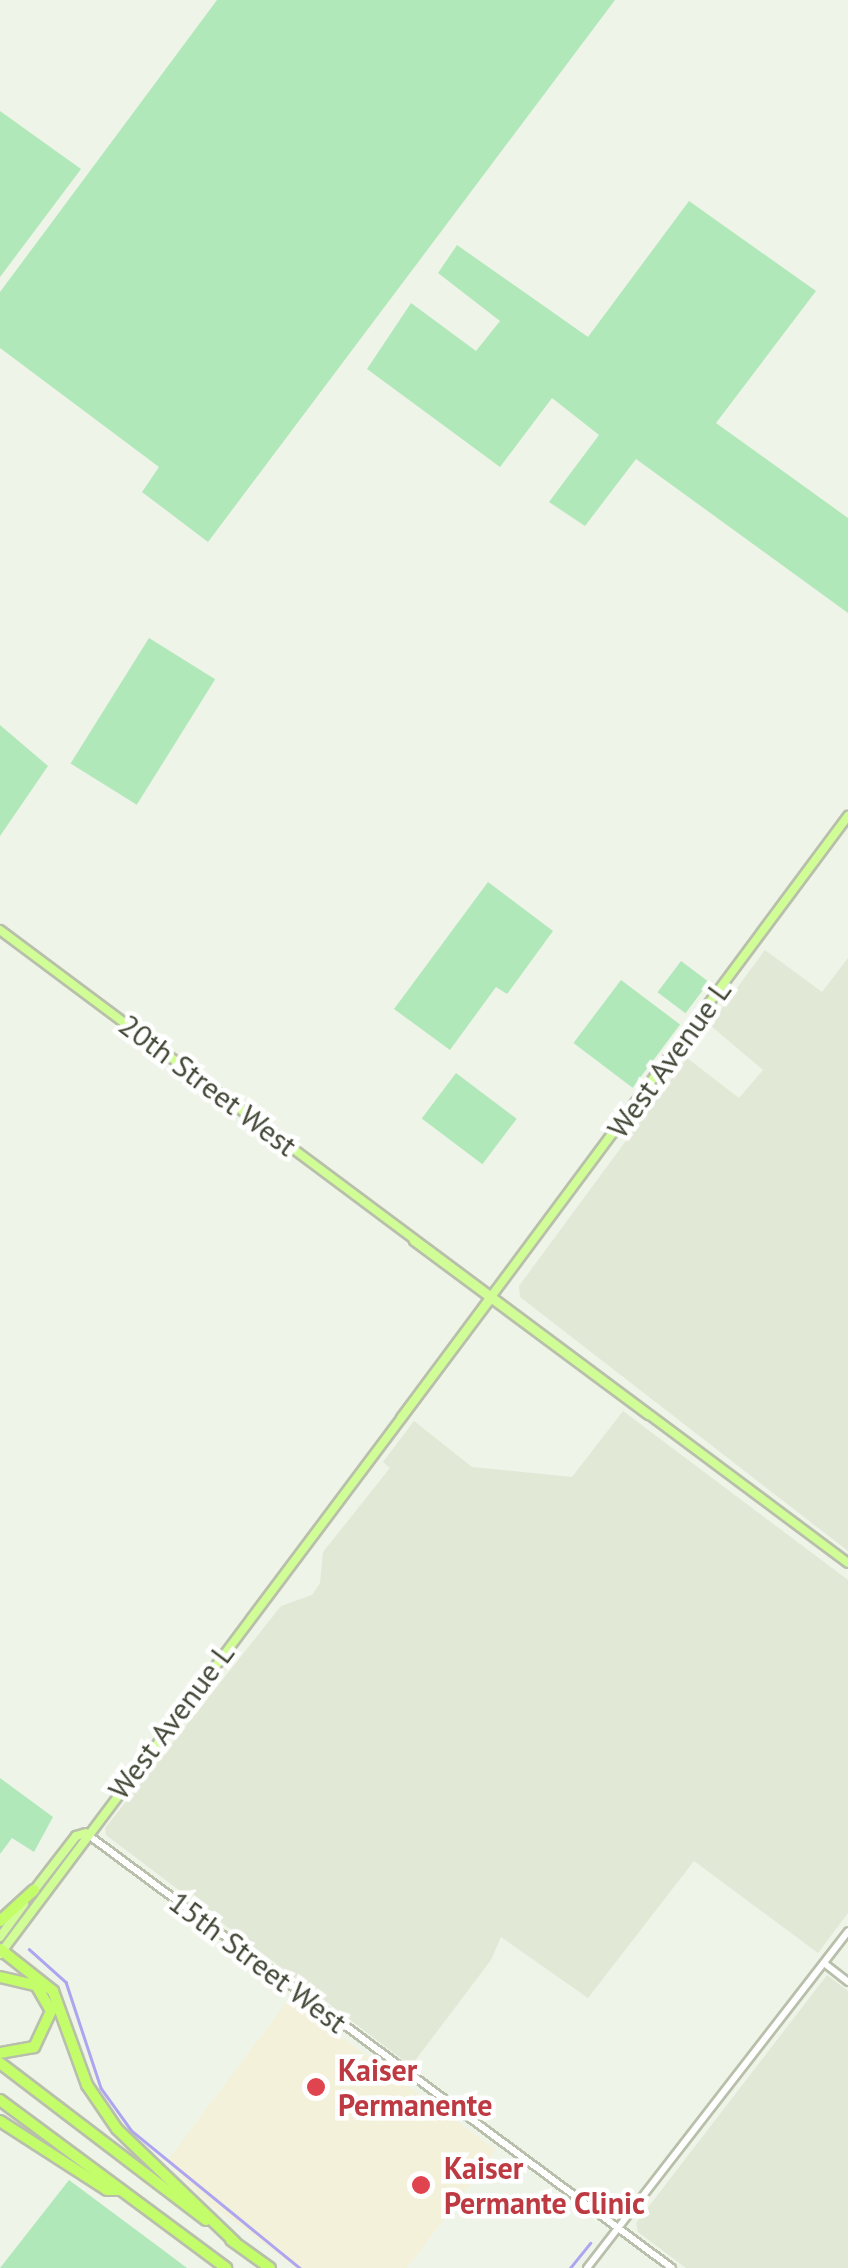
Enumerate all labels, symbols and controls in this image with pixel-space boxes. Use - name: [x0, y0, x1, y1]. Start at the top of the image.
- street label: West Avenue L: [600, 973, 738, 1145]
- street label: 20th Street West: [112, 1006, 304, 1164]
- street label: West Avenue L: [100, 1636, 242, 1806]
- street label: 15th Street West: [162, 1883, 354, 2041]
- place label: Kaiser Permanente: [338, 2052, 492, 2122]
- marker: Kaiser Permanente: [303, 2074, 329, 2100]
- place label: Kaiser Permante Clinic: [444, 2150, 645, 2220]
- marker: Kaiser Permante Clinic: [408, 2172, 434, 2198]

